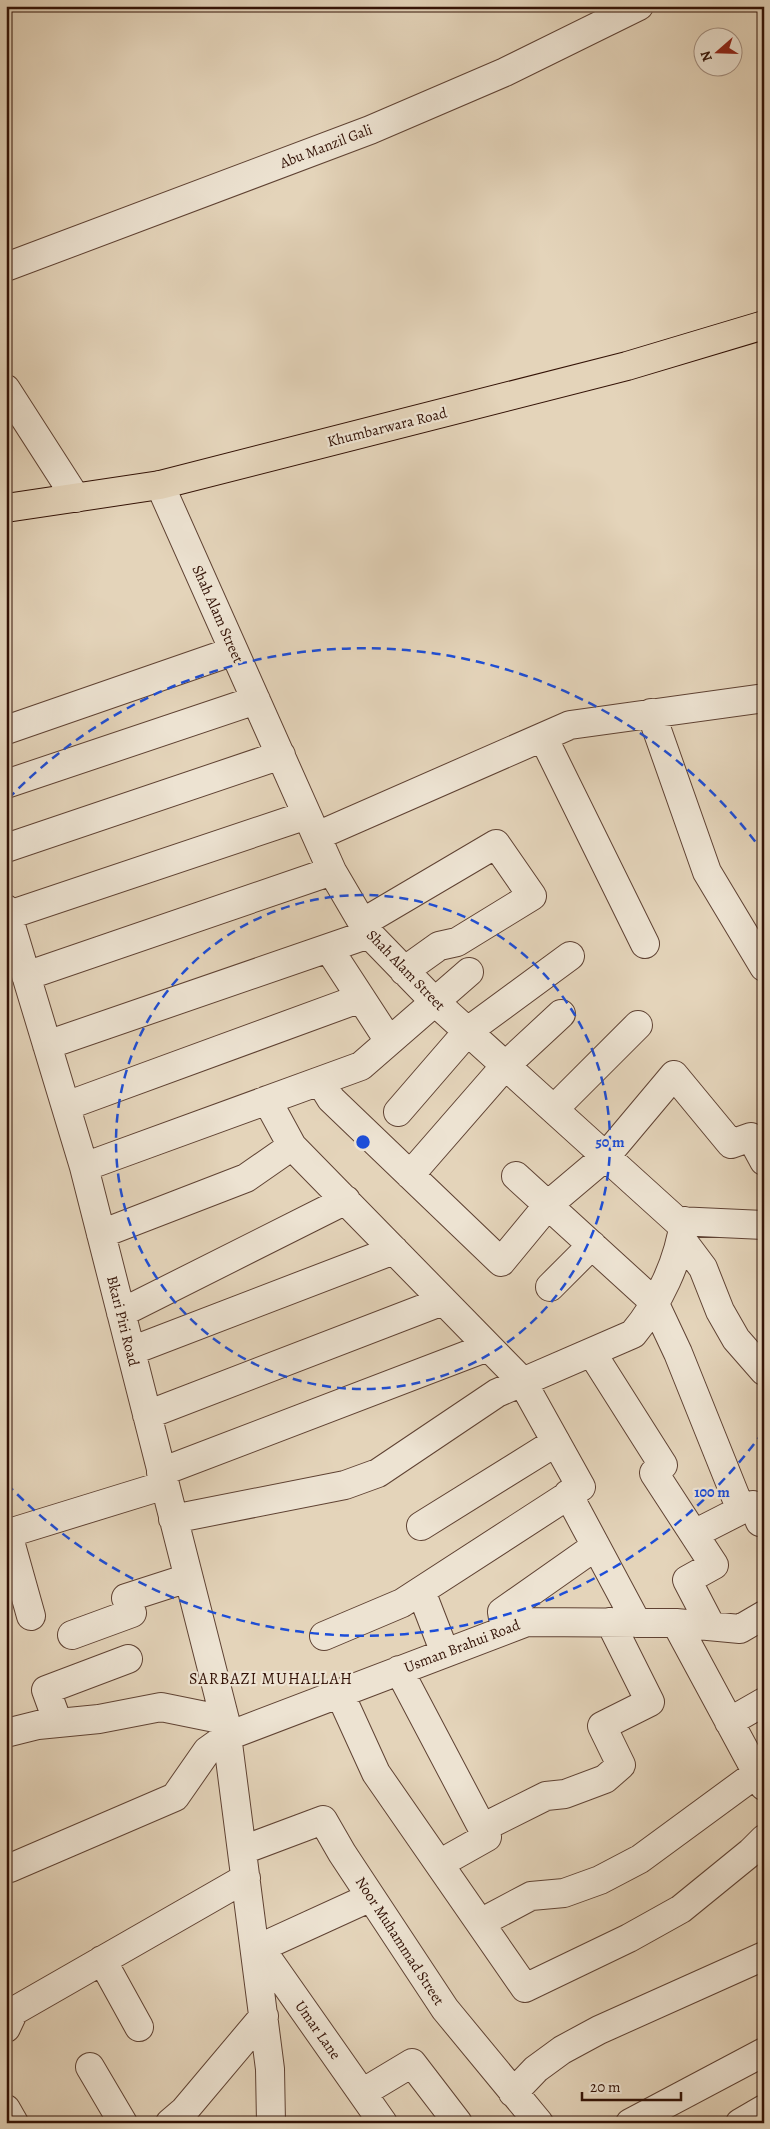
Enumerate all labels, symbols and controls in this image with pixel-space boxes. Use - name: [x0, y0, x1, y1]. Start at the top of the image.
- north arrow: [692, 28, 742, 78]
- text: N: [696, 48, 717, 64]
- street label: Abu Manzil Gali: [276, 119, 375, 173]
- street label: Khumbarwara Road: [325, 402, 450, 452]
- street label: Shah Alam Street: [187, 562, 249, 666]
- street label: Shah Alam Street: [362, 925, 450, 1015]
- text: 50 m: [595, 1132, 625, 1152]
- centre of rings: [354, 1133, 372, 1151]
- street label: Bkari Piri Road: [102, 1274, 144, 1369]
- text: 100 m: [694, 1482, 730, 1502]
- street label: Usman Brahui Road: [401, 1614, 524, 1677]
- district label: SARBAZI MUHALLAH: [189, 1668, 353, 1690]
- street label: Noor Muhammad Street: [351, 1873, 449, 2009]
- street label: Umar Lane: [290, 1997, 346, 2064]
- scale bar: [582, 2069, 681, 2101]
- text: 20 m: [590, 2077, 621, 2097]

